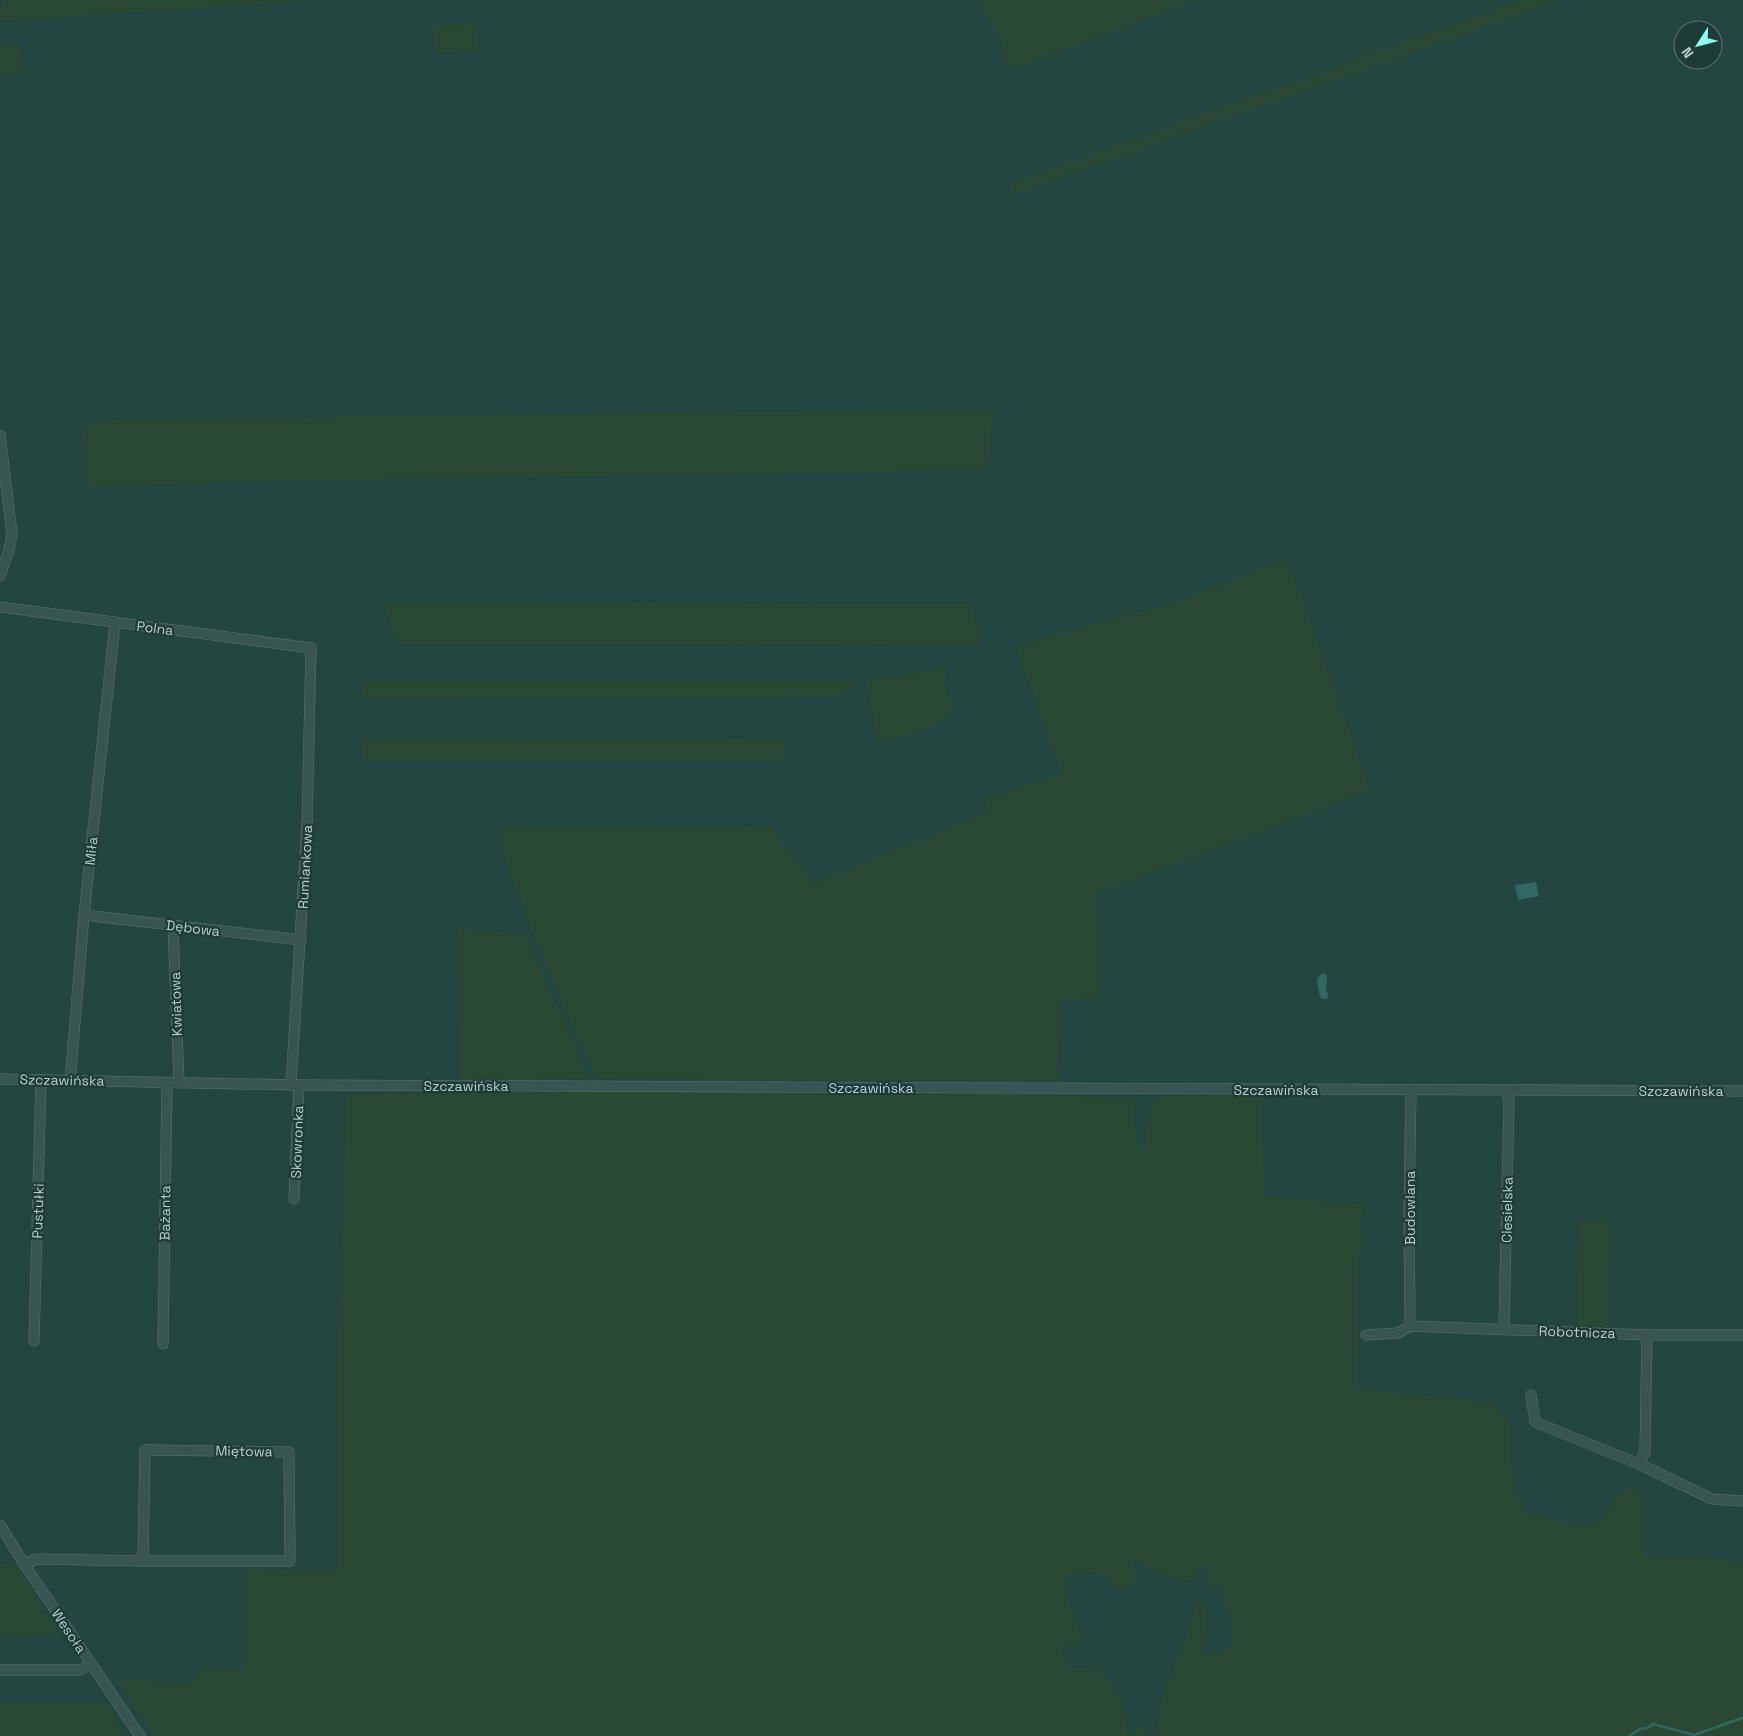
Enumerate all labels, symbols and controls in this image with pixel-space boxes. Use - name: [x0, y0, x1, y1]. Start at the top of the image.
- north arrow: [1673, 20, 1723, 70]
- text: N: [1677, 44, 1698, 62]
- street label: Polna: [136, 617, 174, 639]
- street label: Rumiankowa: [294, 824, 316, 910]
- street label: Miła: [81, 836, 101, 866]
- street label: Dębowa: [165, 916, 221, 940]
- street label: Kwiatowa: [166, 972, 186, 1036]
- street label: Szczawińska: [19, 1070, 105, 1090]
- street label: Szczawińska: [424, 1077, 508, 1095]
- street label: Szczawińska: [829, 1079, 913, 1097]
- street label: Szczawińska: [1234, 1081, 1318, 1099]
- street label: Szczawińska: [1639, 1082, 1723, 1100]
- street label: Skowronka: [287, 1105, 307, 1179]
- street label: Budowlana: [1401, 1171, 1419, 1245]
- street label: Ciesielska: [1497, 1177, 1517, 1243]
- street label: Pustułki: [28, 1183, 48, 1239]
- street label: Bażanta: [156, 1185, 174, 1241]
- street label: Robotnicza: [1538, 1322, 1616, 1342]
- street label: Miętowa: [215, 1442, 273, 1460]
- street label: Wesoła: [48, 1605, 90, 1657]

